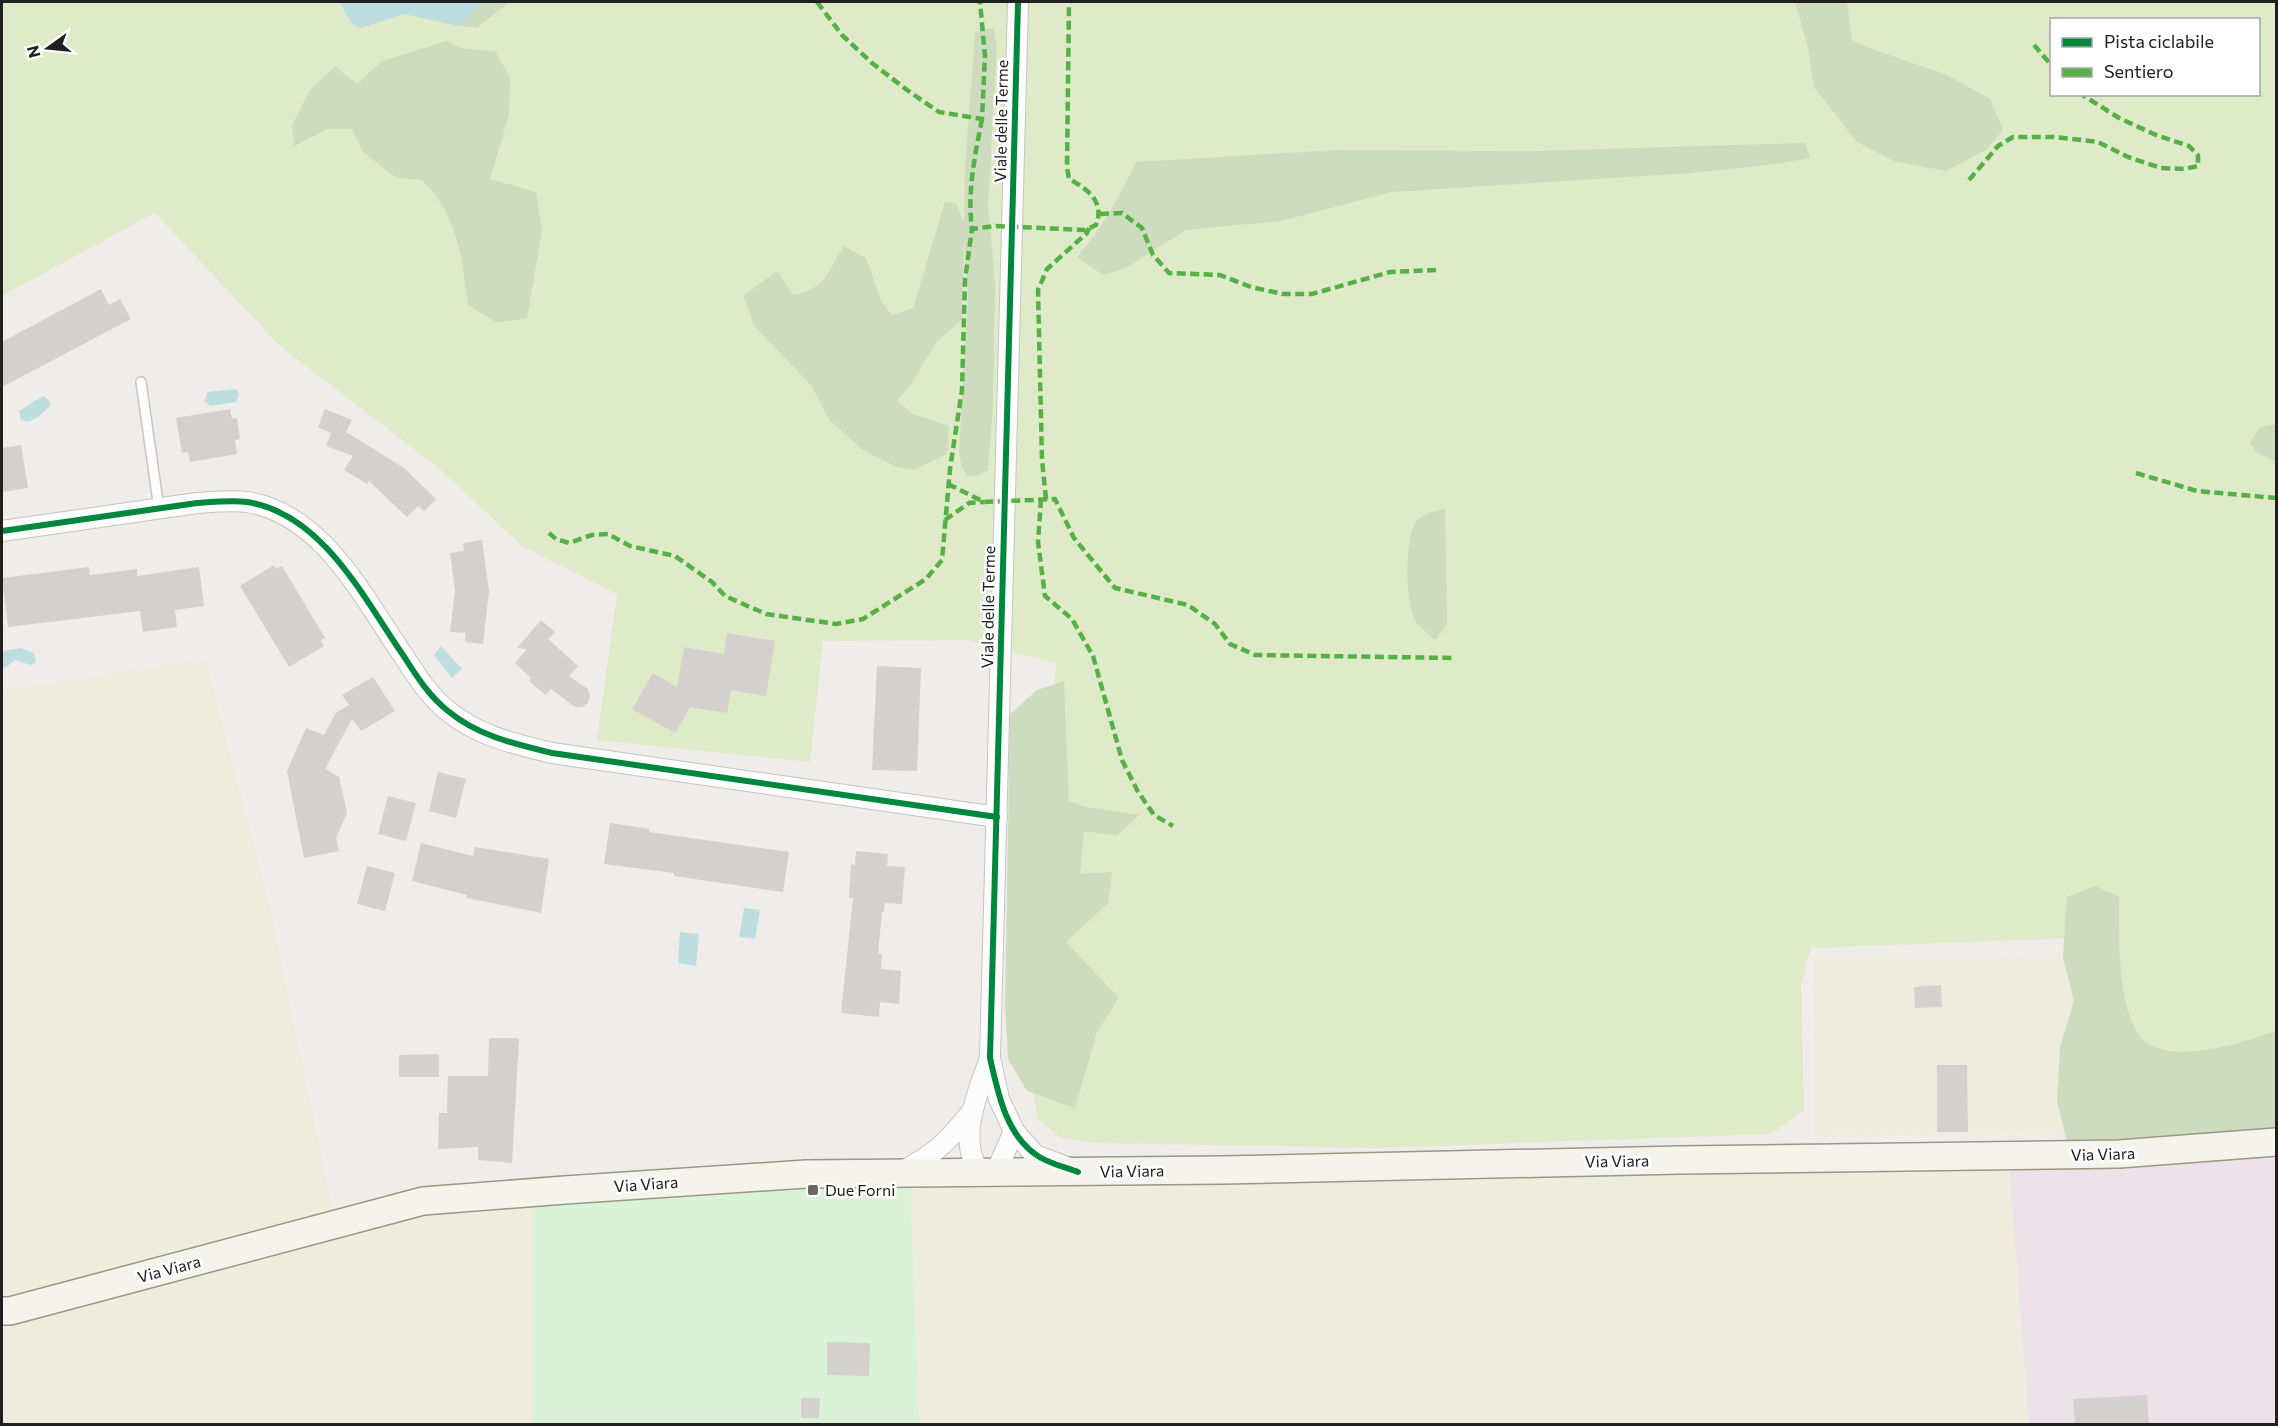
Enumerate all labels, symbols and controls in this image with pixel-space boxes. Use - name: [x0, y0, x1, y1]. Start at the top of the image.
- north arrow: [18, 18, 78, 78]
- legend: [2050, 18, 2260, 96]
- text: Pista ciclabile: [2104, 30, 2214, 52]
- text: N: [22, 44, 44, 60]
- street label: Viale delle Terme: [990, 60, 1011, 182]
- text: Sentiero: [2104, 60, 2174, 82]
- street label: Viale delle Terme: [977, 546, 998, 668]
- street label: Via Viara: [2070, 1143, 2136, 1164]
- street label: Via Viara: [1585, 1150, 1649, 1171]
- street label: Via Viara: [1100, 1160, 1164, 1181]
- street label: Via Viara: [613, 1172, 679, 1195]
- place label: Due Forni: [825, 1180, 895, 1199]
- marker: Due Forni: [806, 1183, 820, 1197]
- street label: Via Viara: [135, 1251, 203, 1286]

